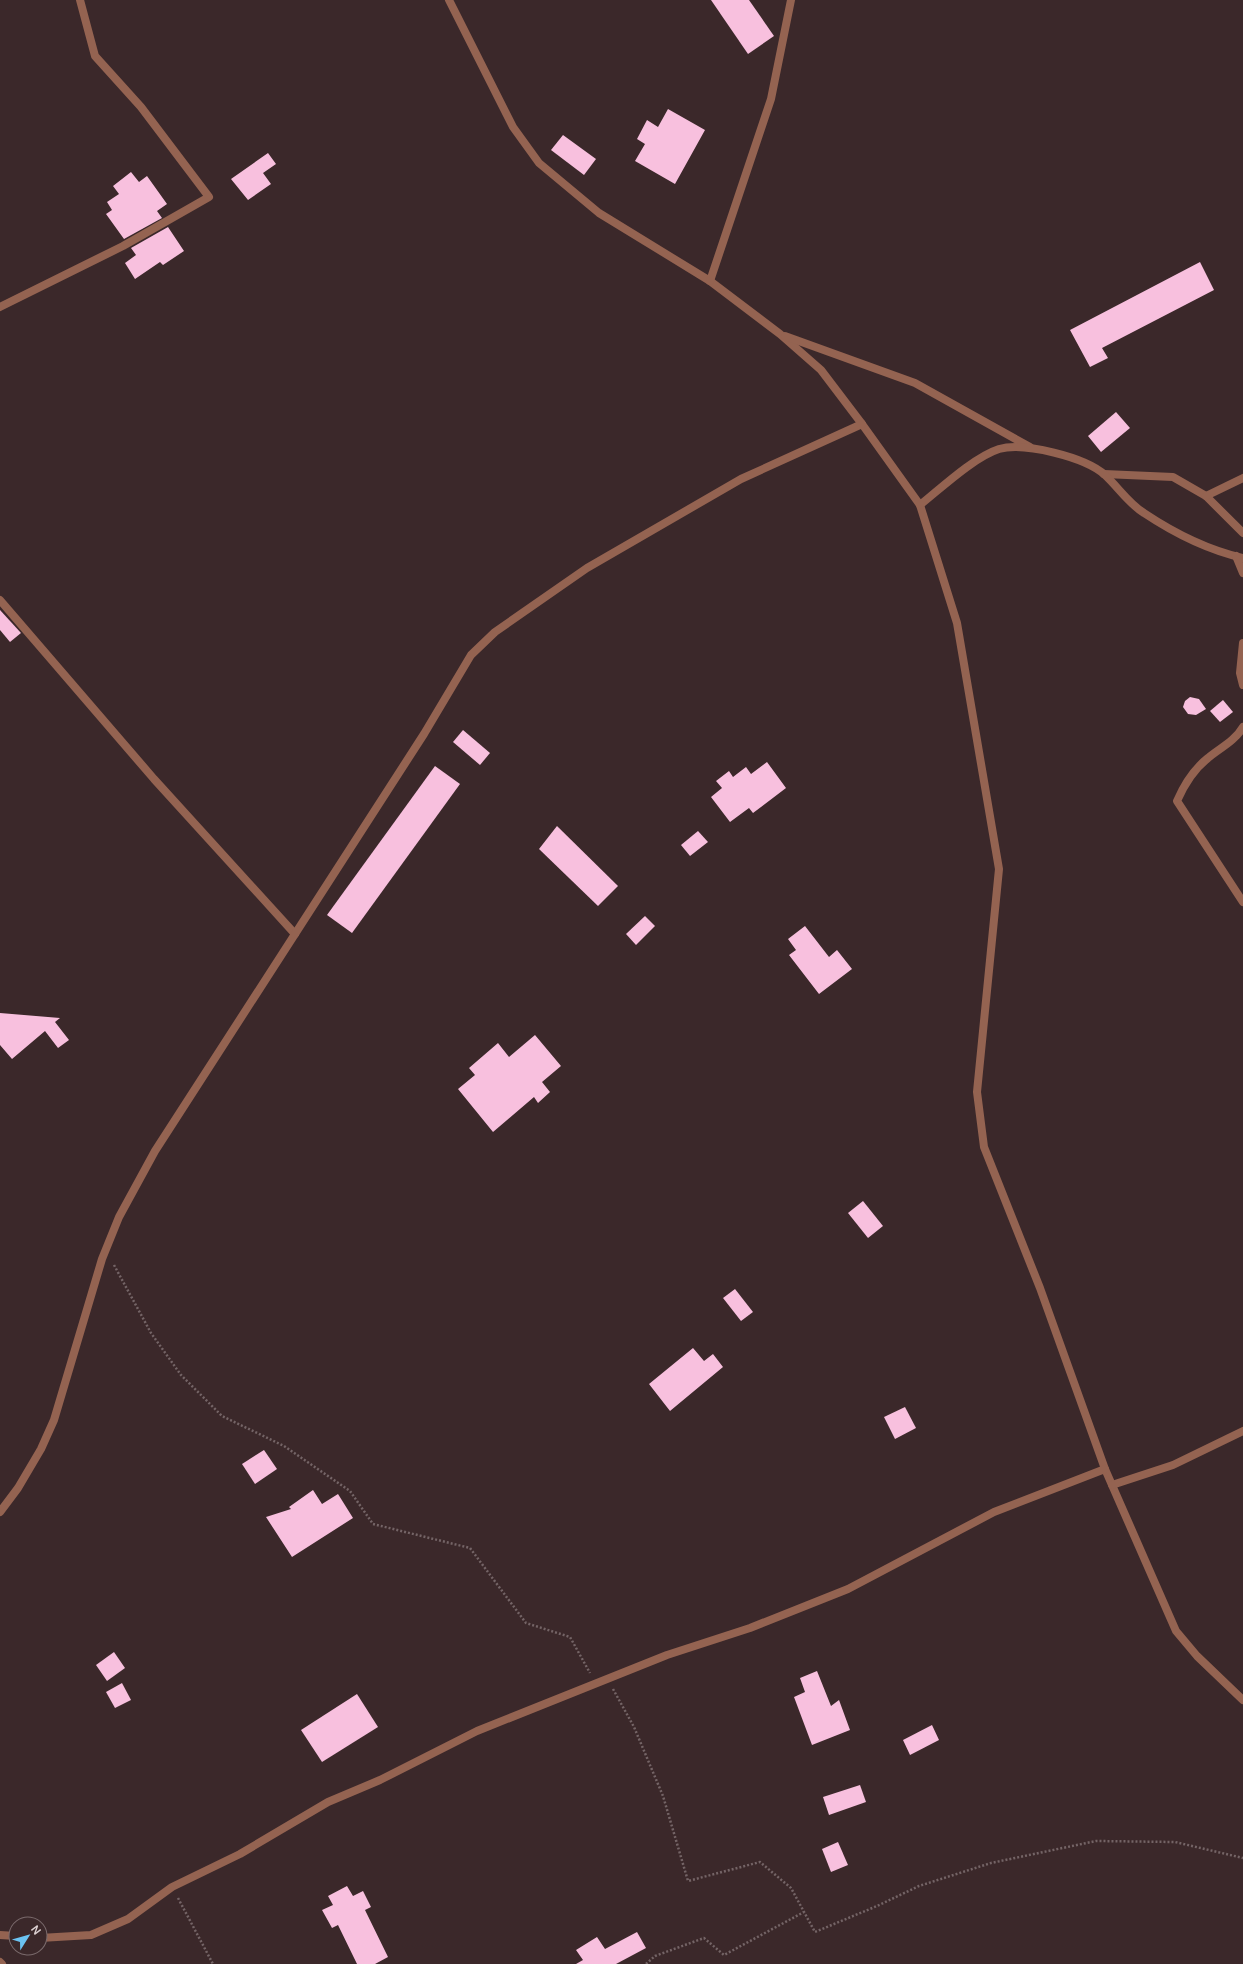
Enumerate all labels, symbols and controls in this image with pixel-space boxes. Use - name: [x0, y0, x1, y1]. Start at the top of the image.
- north arrow: [8, 1916, 48, 1956]
- text: N: [28, 1922, 45, 1937]

